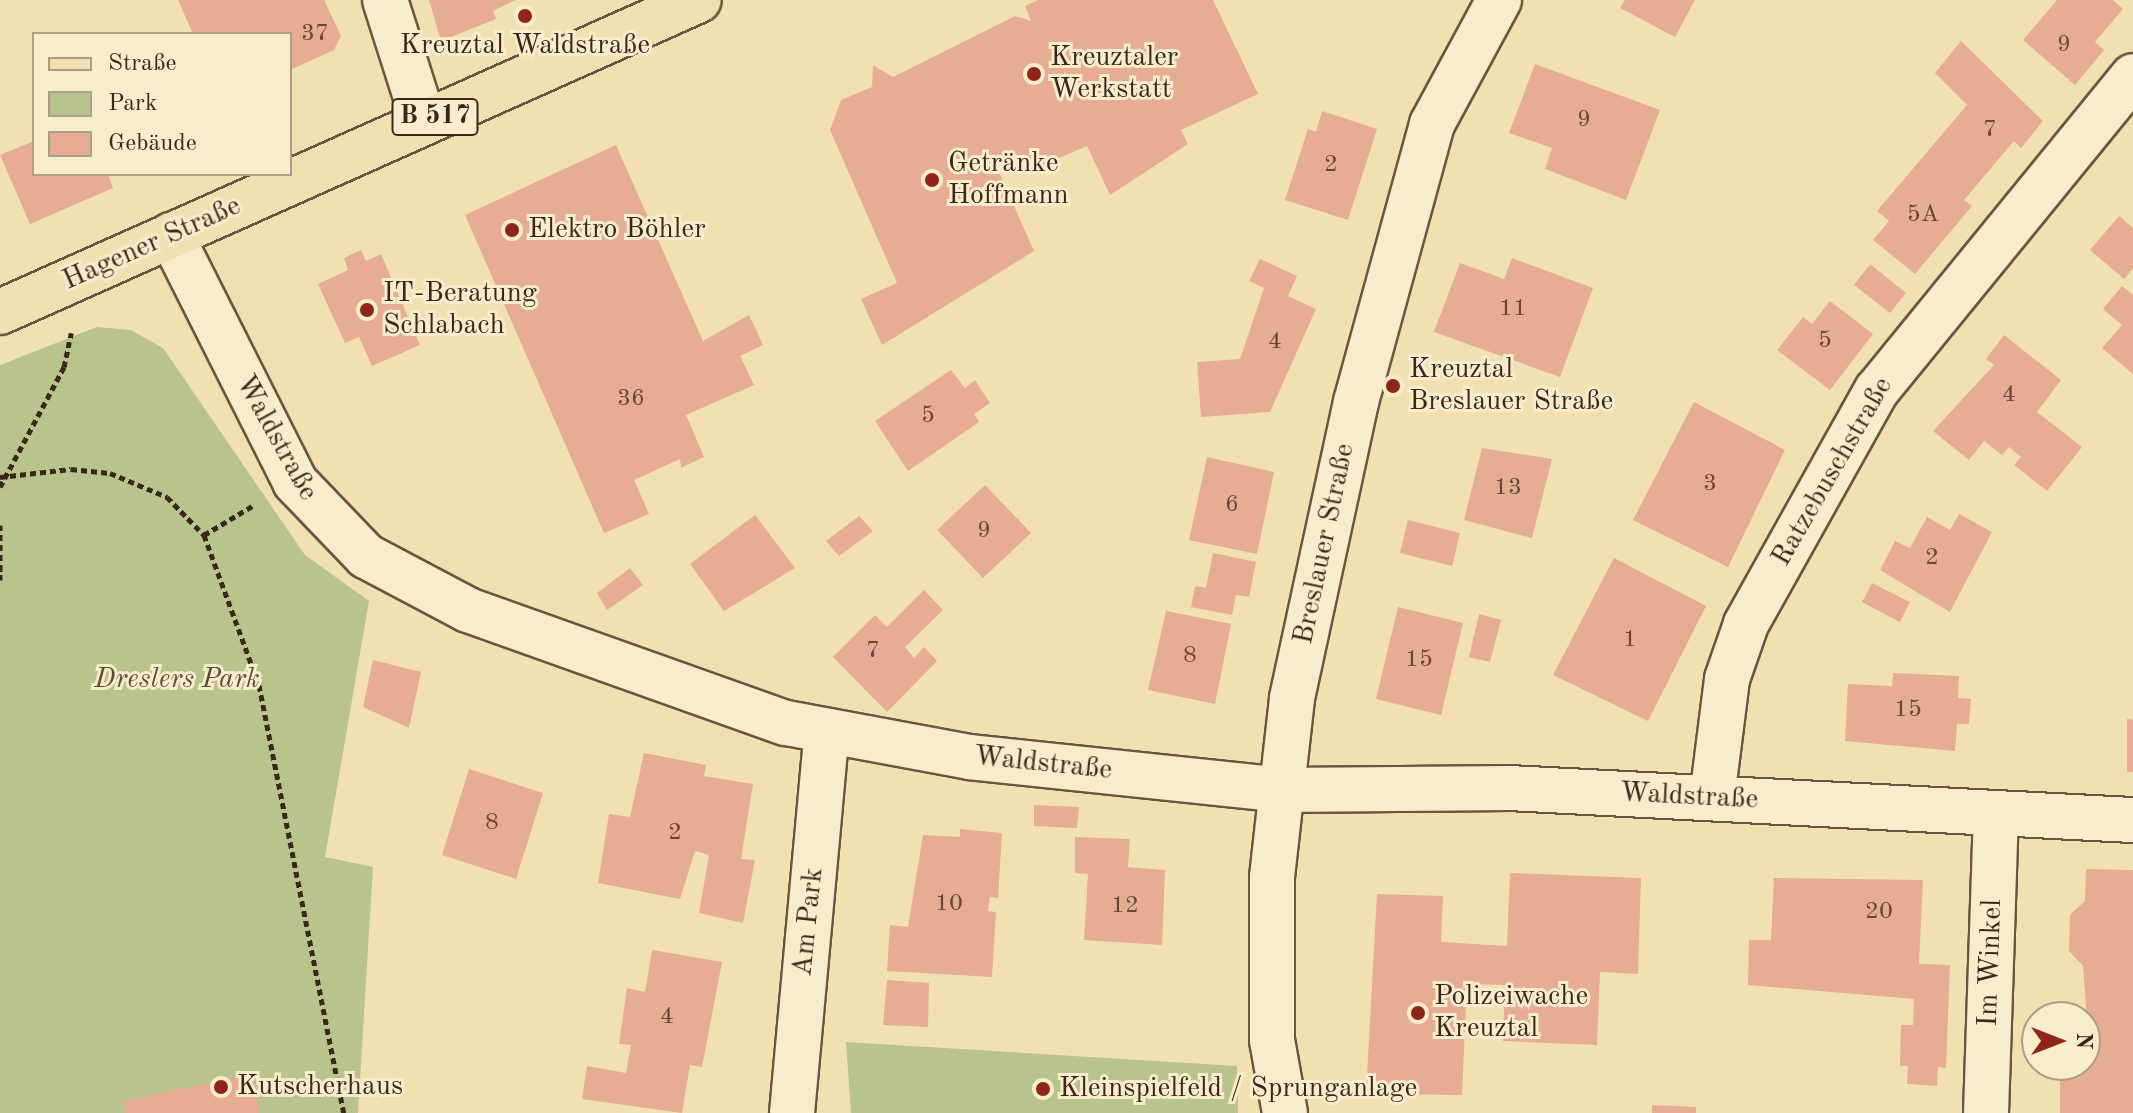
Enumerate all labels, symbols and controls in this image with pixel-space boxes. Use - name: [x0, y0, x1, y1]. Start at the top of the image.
- marker: Kreuztal Waldstraße: [516, 7, 534, 25]
- house number: 37: [301, 21, 329, 49]
- place label: Kreuztal Waldstraße: [400, 29, 650, 63]
- legend: [32, 32, 292, 176]
- house number: 9: [2057, 32, 2071, 60]
- place label: Kreuztaler Werkstatt: [1050, 41, 1178, 107]
- text: Straße: [108, 52, 177, 76]
- marker: Kreuztaler Werkstatt: [1025, 65, 1043, 83]
- text: Park: [108, 92, 157, 116]
- road number: B 517: [391, 95, 479, 139]
- house number: 9: [1577, 107, 1591, 135]
- house number: 7: [1983, 117, 1997, 145]
- text: Gebäude: [108, 132, 197, 156]
- place label: Getränke Hoffmann: [948, 147, 1069, 213]
- house number: 2: [1324, 152, 1338, 180]
- marker: Getränke Hoffmann: [923, 171, 941, 189]
- street label: Hagener Straße: [58, 190, 246, 298]
- house number: 5A: [1907, 202, 1939, 230]
- place label: Elektro Böhler: [528, 213, 706, 247]
- marker: Elektro Böhler: [503, 221, 521, 239]
- place label: IT-Beratung Schlabach: [383, 277, 537, 343]
- house number: 11: [1499, 296, 1527, 324]
- marker: IT-Beratung Schlabach: [358, 301, 376, 319]
- house number: 5: [1818, 328, 1832, 356]
- house number: 4: [1268, 329, 1282, 357]
- place label: Kreuztal Breslauer Straße: [1409, 353, 1613, 419]
- street label: Waldstraße: [228, 369, 324, 507]
- street label: Ratzebuschstraße: [1765, 372, 1901, 572]
- marker: Kreuztal Breslauer Straße: [1384, 377, 1402, 395]
- house number: 4: [2002, 382, 2016, 410]
- house number: 36: [617, 386, 645, 414]
- house number: 5: [921, 403, 935, 431]
- street label: Breslauer Straße: [1287, 441, 1363, 647]
- house number: 3: [1703, 471, 1717, 499]
- house number: 13: [1494, 475, 1522, 503]
- house number: 6: [1225, 492, 1239, 520]
- house number: 9: [977, 518, 991, 546]
- house number: 2: [1925, 545, 1939, 573]
- house number: 1: [1623, 627, 1637, 655]
- house number: 7: [866, 638, 880, 666]
- house number: 8: [1183, 643, 1197, 671]
- house number: 15: [1405, 647, 1433, 675]
- park label: Dreslers Park: [94, 663, 260, 697]
- house number: 15: [1894, 697, 1922, 725]
- street label: Waldstraße: [972, 740, 1114, 788]
- street label: Waldstraße: [1619, 777, 1759, 817]
- house number: 8: [485, 810, 499, 838]
- house number: 2: [668, 820, 682, 848]
- street label: Am Park: [787, 866, 831, 978]
- house number: 10: [935, 891, 963, 919]
- house number: 12: [1111, 893, 1139, 921]
- house number: 20: [1865, 899, 1893, 927]
- street label: Im Winkel: [1972, 899, 2010, 1027]
- place label: Polizeiwache Kreuztal: [1434, 980, 1588, 1046]
- north arrow: [2021, 1001, 2101, 1081]
- house number: 4: [660, 1004, 674, 1032]
- marker: Polizeiwache Kreuztal: [1409, 1004, 1427, 1022]
- text: N: [2072, 1033, 2094, 1049]
- place label: Kutscherhaus: [237, 1070, 403, 1104]
- place label: Kleinspielfeld / Sprunganlage: [1059, 1072, 1417, 1106]
- marker: Kutscherhaus: [212, 1078, 230, 1096]
- marker: Kleinspielfeld / Sprunganlage: [1034, 1080, 1052, 1098]

